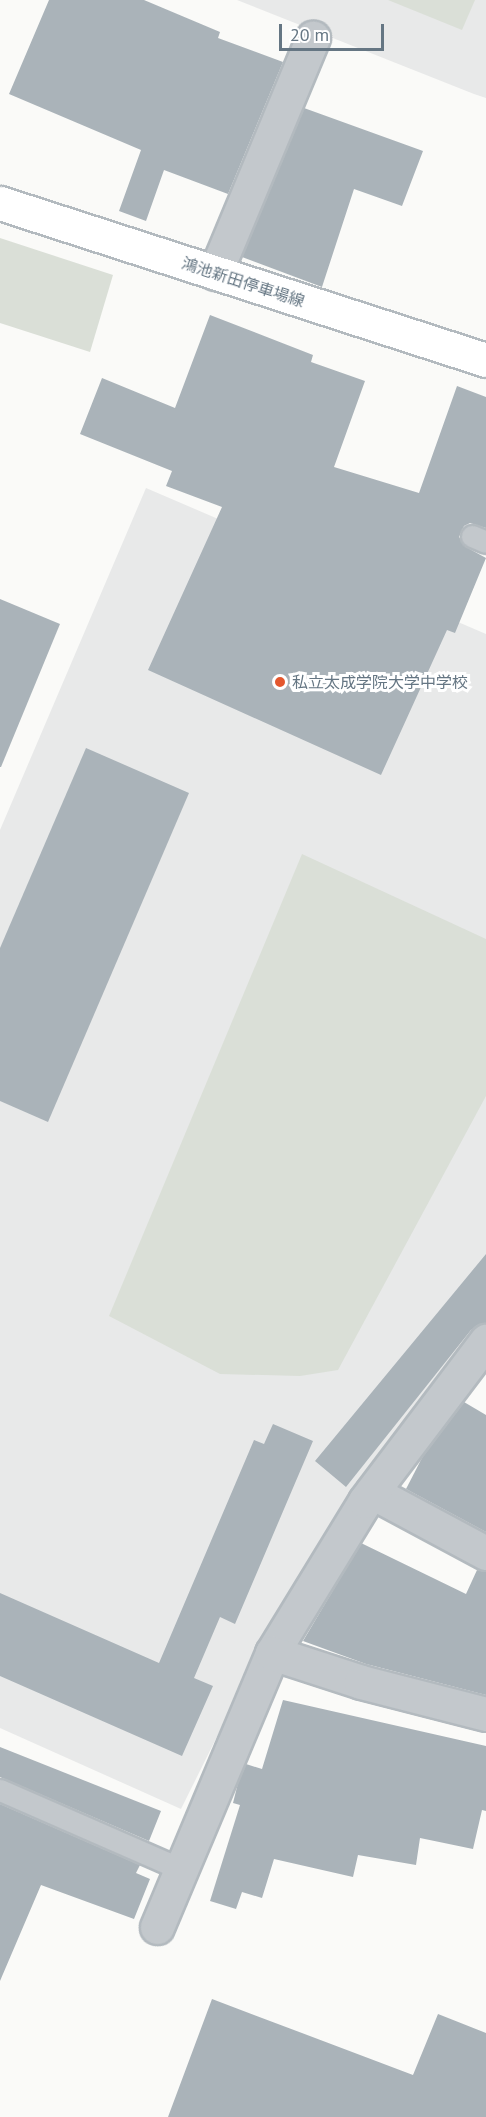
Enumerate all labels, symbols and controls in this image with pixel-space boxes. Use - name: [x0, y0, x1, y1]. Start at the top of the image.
- scale bar: [282, 12, 387, 50]
- text: 20 m: [290, 23, 329, 46]
- street label: 鴻池新田停車場線: [179, 253, 307, 311]
- place label: 私立太成学院大学中学校: [292, 672, 468, 692]
- marker: 私立太成学院大学中学校: [273, 675, 287, 689]

